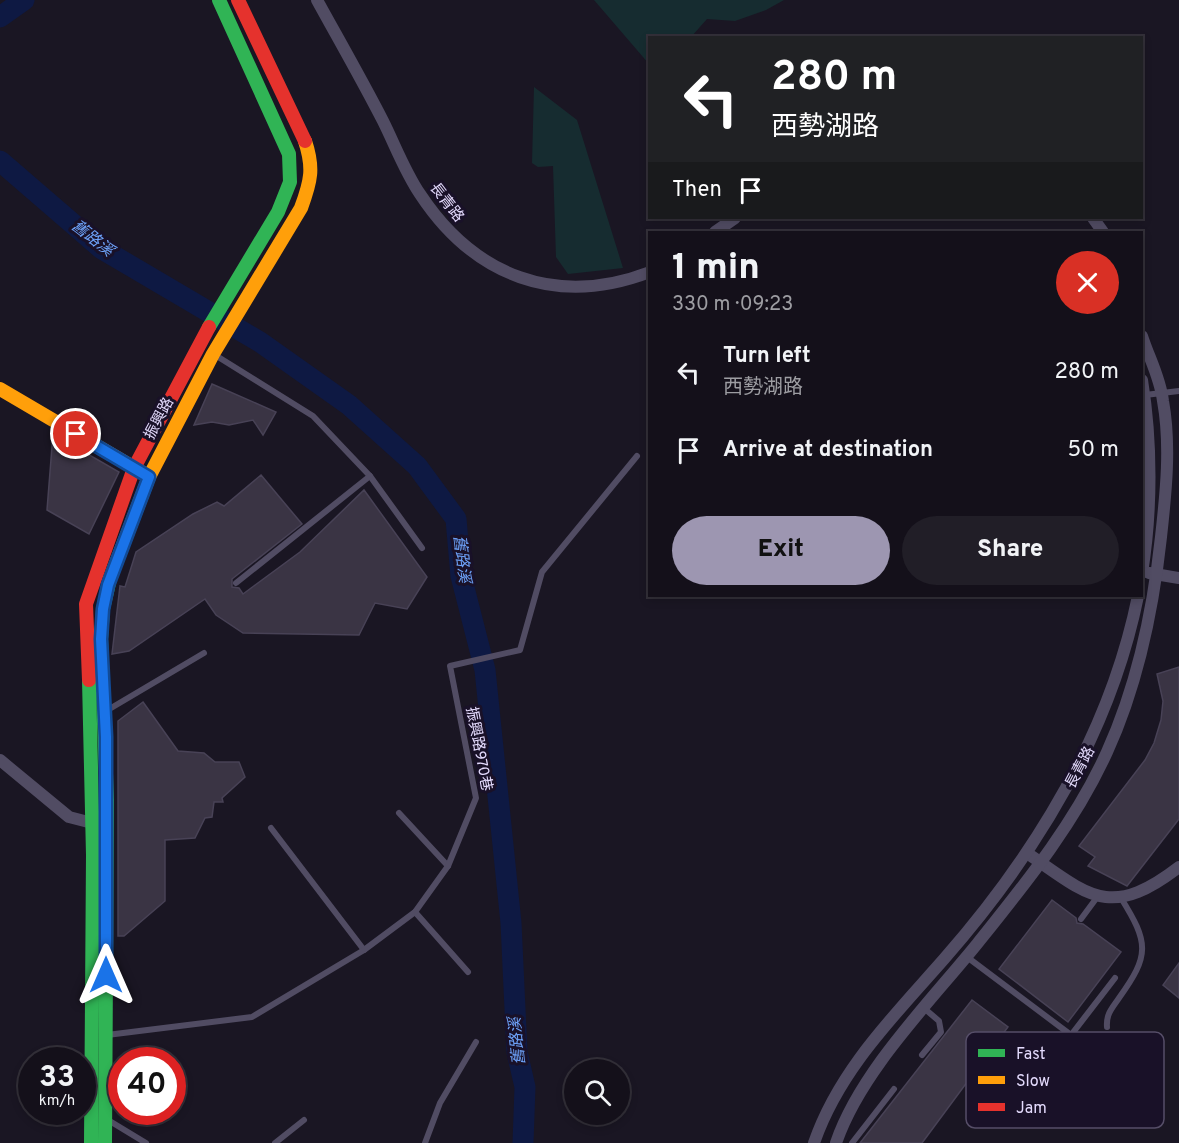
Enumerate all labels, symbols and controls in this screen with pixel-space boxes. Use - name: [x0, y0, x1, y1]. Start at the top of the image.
- text: 280 m: [771, 52, 897, 105]
- icon: left: [672, 60, 750, 138]
- text: 西勢湖路: [771, 111, 879, 145]
- icon: arrive: [734, 174, 767, 207]
- text: Then: [672, 177, 722, 204]
- street label: 長青路: [425, 179, 467, 227]
- water label: 舊路溪: [67, 216, 119, 263]
- text: 1 min: [672, 246, 760, 292]
- button: close: [1056, 251, 1119, 314]
- text: 330 m · 09:23: [672, 292, 793, 318]
- text: Turn left: [723, 343, 811, 370]
- icon: left: [672, 356, 705, 389]
- text: 280 m: [1054, 359, 1119, 386]
- text: 西勢湖路: [723, 375, 803, 401]
- street label: 振興路: [141, 395, 179, 443]
- pin: [50, 408, 101, 459]
- icon: arrive: [59, 417, 92, 450]
- icon: arrive: [672, 434, 705, 467]
- text: Arrive at destination: [723, 437, 933, 464]
- text: 50 m: [1067, 437, 1119, 464]
- button: Exit: [672, 516, 890, 585]
- button: Share: [902, 516, 1119, 585]
- water label: 舊路溪: [448, 534, 474, 586]
- street label: 振興路970巷: [461, 705, 495, 793]
- street label: 長青路: [1062, 744, 1100, 792]
- position arrow: [74, 943, 138, 1007]
- water label: 舊路溪: [505, 1014, 530, 1066]
- legend: [966, 1032, 1164, 1128]
- text: Fast: [1016, 1045, 1046, 1065]
- speed limit sign: 40: [108, 1047, 186, 1125]
- map controls: [564, 1059, 630, 1125]
- button: search: [564, 1059, 630, 1125]
- text: 33: [39, 1060, 75, 1097]
- text: Slow: [1016, 1072, 1050, 1092]
- text: km/h: [39, 1092, 75, 1111]
- text: Jam: [1016, 1099, 1047, 1119]

